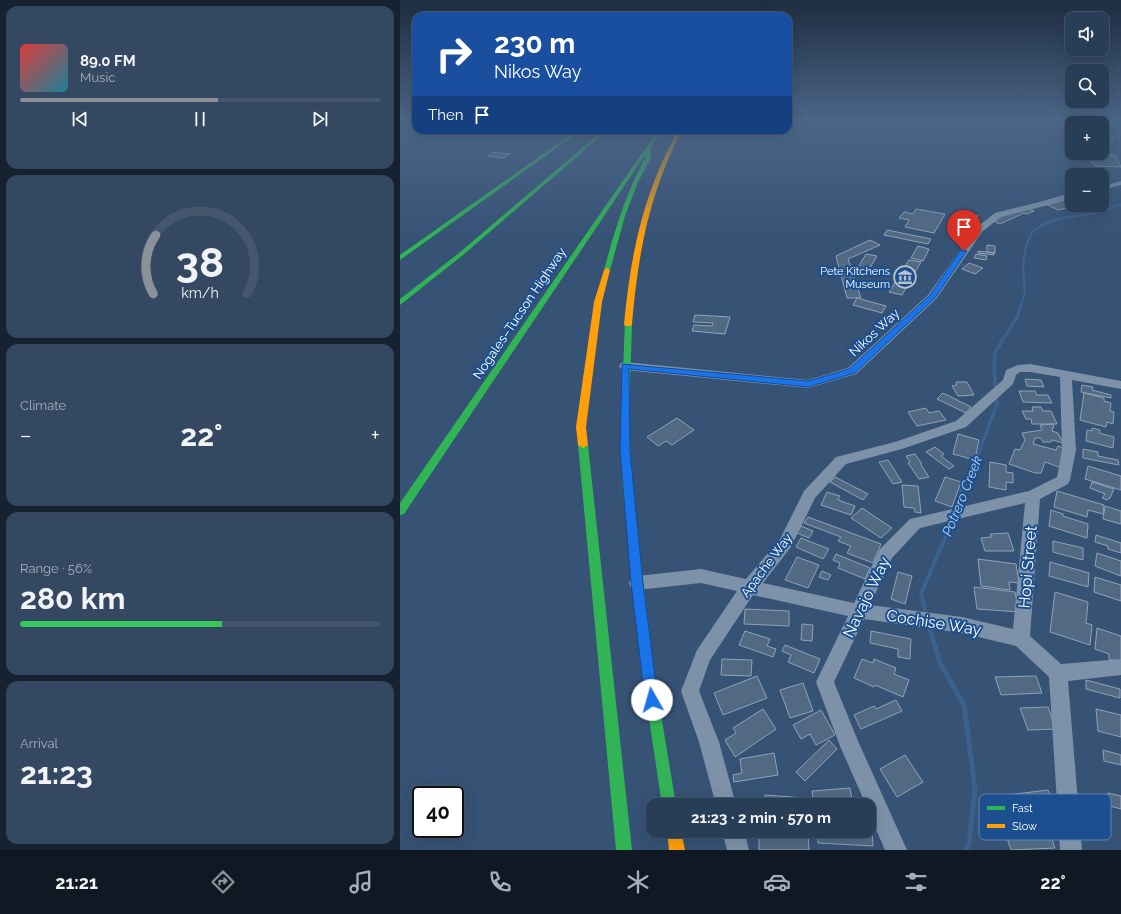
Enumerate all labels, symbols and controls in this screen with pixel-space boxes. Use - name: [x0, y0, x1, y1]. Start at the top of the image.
- map controls: [1065, 12, 1109, 212]
- button: sound: [1065, 12, 1109, 56]
- text: 230 m: [494, 27, 575, 60]
- icon: right: [428, 28, 480, 80]
- text: 89.0 FM: [80, 52, 136, 70]
- text: Nikos Way: [494, 61, 581, 82]
- button: search: [1065, 64, 1109, 108]
- text: Music: [80, 70, 115, 85]
- icon: arrive: [471, 104, 493, 126]
- text: Then: [428, 106, 463, 124]
- icon: previous: [69, 108, 91, 130]
- icon: pause: [189, 108, 211, 130]
- icon: next: [309, 108, 331, 130]
- button: +: [1065, 116, 1109, 160]
- button: −: [1065, 168, 1109, 212]
- pin: [947, 210, 981, 251]
- icon: arrive: [953, 216, 975, 238]
- text: 38: [176, 238, 224, 287]
- street label: Nogales–Tucson Highway: [470, 245, 569, 382]
- museum icon: Pete Kitchens Museum: [892, 264, 918, 290]
- place label: Pete Kitchens Museum: [820, 265, 890, 291]
- text: km/h: [181, 285, 219, 301]
- street label: Nikos Way: [846, 305, 903, 359]
- text: Climate: [20, 398, 66, 413]
- text: 22°: [180, 418, 222, 453]
- text: −: [20, 422, 32, 448]
- text: +: [371, 422, 380, 448]
- water label: Potrero Creek: [939, 453, 986, 538]
- street label: Hopi Street: [1014, 524, 1041, 609]
- street label: Apache Way: [738, 530, 795, 600]
- street label: Navajo Way: [839, 553, 894, 641]
- text: Range · 56%: [20, 561, 92, 576]
- text: 280 km: [20, 581, 125, 616]
- street label: Cochise Way: [885, 606, 983, 639]
- position arrow: [631, 679, 673, 721]
- text: Arrival: [20, 736, 58, 751]
- text: 21:23: [20, 756, 93, 791]
- speed limit sign: 40: [412, 786, 464, 838]
- legend: [979, 794, 1111, 840]
- text: Fast: [1012, 802, 1033, 815]
- text: 21:23 · 2 min · 570 m: [691, 809, 831, 827]
- text: Slow: [1012, 820, 1037, 833]
- icon: directions: [209, 868, 237, 896]
- icon: music: [347, 868, 375, 896]
- icon: phone: [486, 868, 514, 896]
- icon: climate: [624, 868, 652, 896]
- icon: car: [763, 868, 791, 896]
- icon: filters: [902, 868, 930, 896]
- text: 21:21: [55, 872, 98, 893]
- text: 22°: [1040, 872, 1066, 893]

